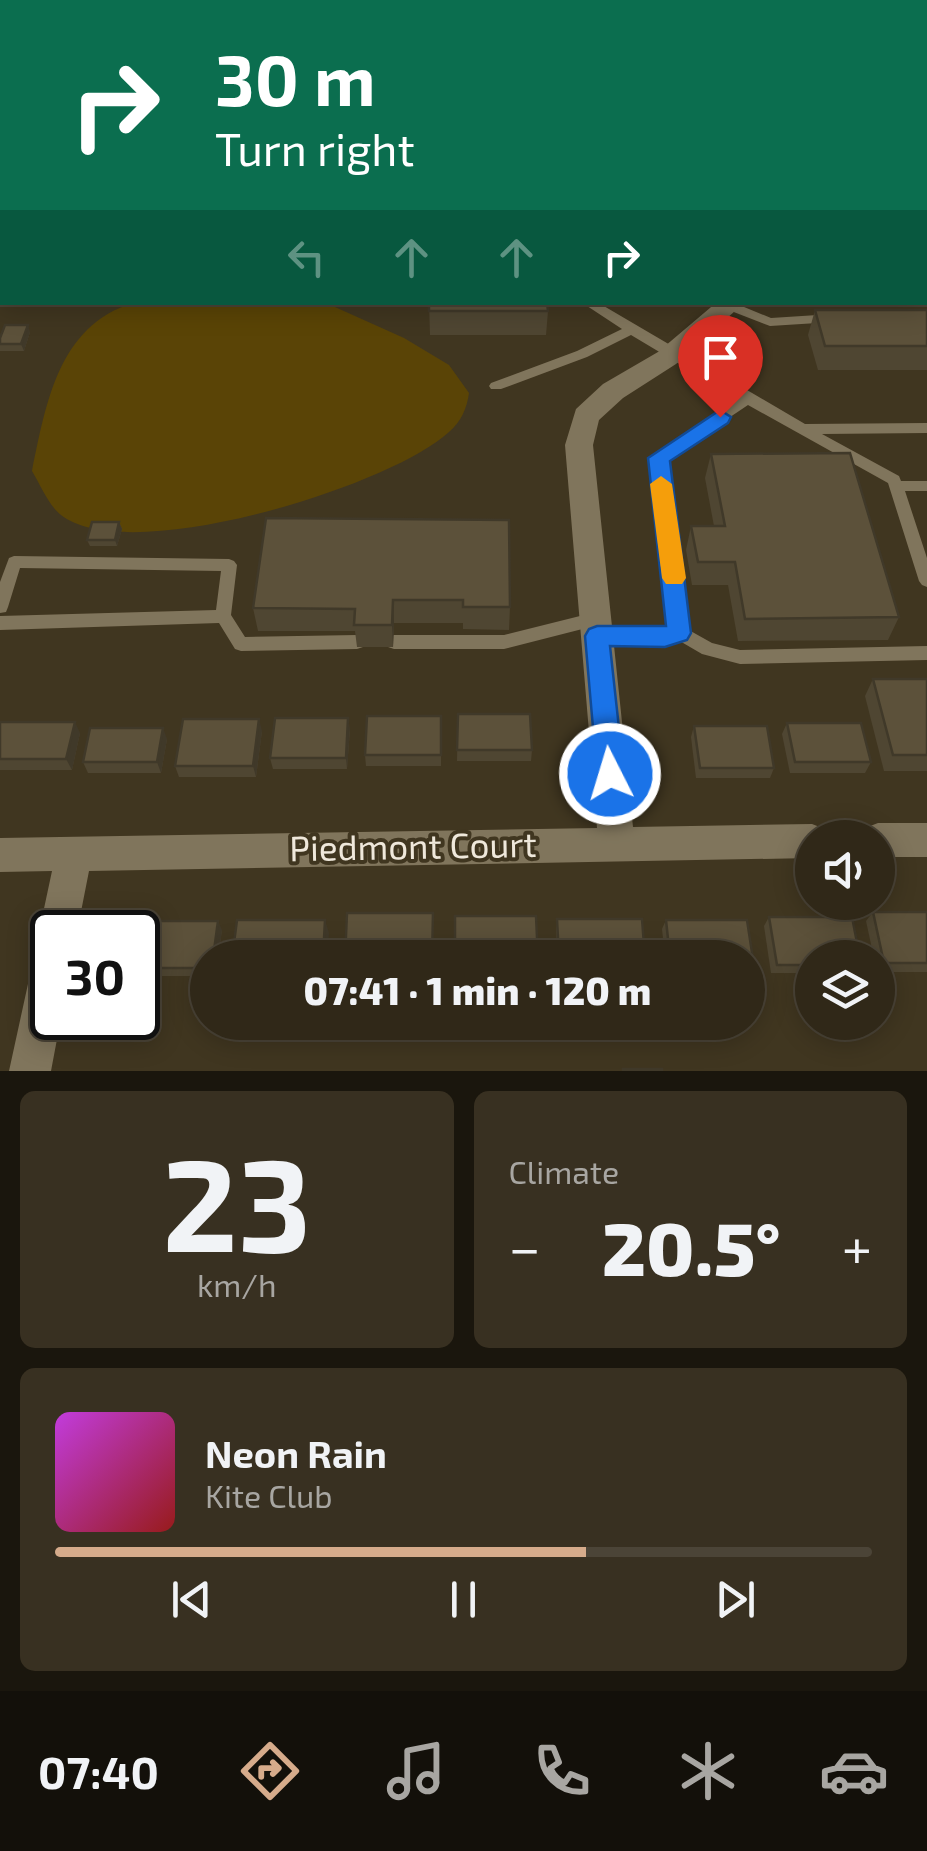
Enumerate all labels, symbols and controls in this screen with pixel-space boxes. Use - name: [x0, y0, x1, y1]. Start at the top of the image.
- text: 30 m: [215, 36, 376, 120]
- icon: right: [50, 40, 180, 170]
- text: Turn right: [215, 121, 415, 175]
- icon: left: [279, 230, 334, 285]
- icon: ahead: [384, 230, 439, 285]
- icon: ahead: [489, 230, 544, 285]
- icon: right: [594, 230, 649, 285]
- pin: [678, 315, 763, 418]
- icon: arrive: [693, 330, 748, 385]
- position arrow: [558, 722, 662, 826]
- map controls: [795, 820, 895, 1040]
- button: sound: [795, 820, 895, 920]
- street label: Piedmont Court: [289, 822, 537, 868]
- speed limit sign: 30: [30, 910, 160, 1040]
- button: layers: [795, 940, 895, 1040]
- text: 07:41 · 1 min · 120 m: [304, 967, 651, 1013]
- text: 23: [162, 1122, 311, 1278]
- text: Climate: [509, 1152, 619, 1190]
- text: 20.5°: [602, 1201, 781, 1291]
- text: −: [509, 1213, 541, 1279]
- text: +: [842, 1213, 872, 1279]
- text: km/h: [197, 1265, 276, 1303]
- text: Neon Rain: [205, 1430, 387, 1476]
- text: Kite Club: [205, 1476, 333, 1514]
- icon: previous: [164, 1572, 219, 1627]
- icon: pause: [436, 1572, 491, 1627]
- icon: next: [708, 1572, 763, 1627]
- icon: directions: [235, 1736, 305, 1806]
- icon: music: [381, 1736, 451, 1806]
- icon: phone: [527, 1736, 597, 1806]
- icon: climate: [673, 1736, 743, 1806]
- icon: car: [819, 1736, 889, 1806]
- text: 07:40: [38, 1744, 159, 1798]

